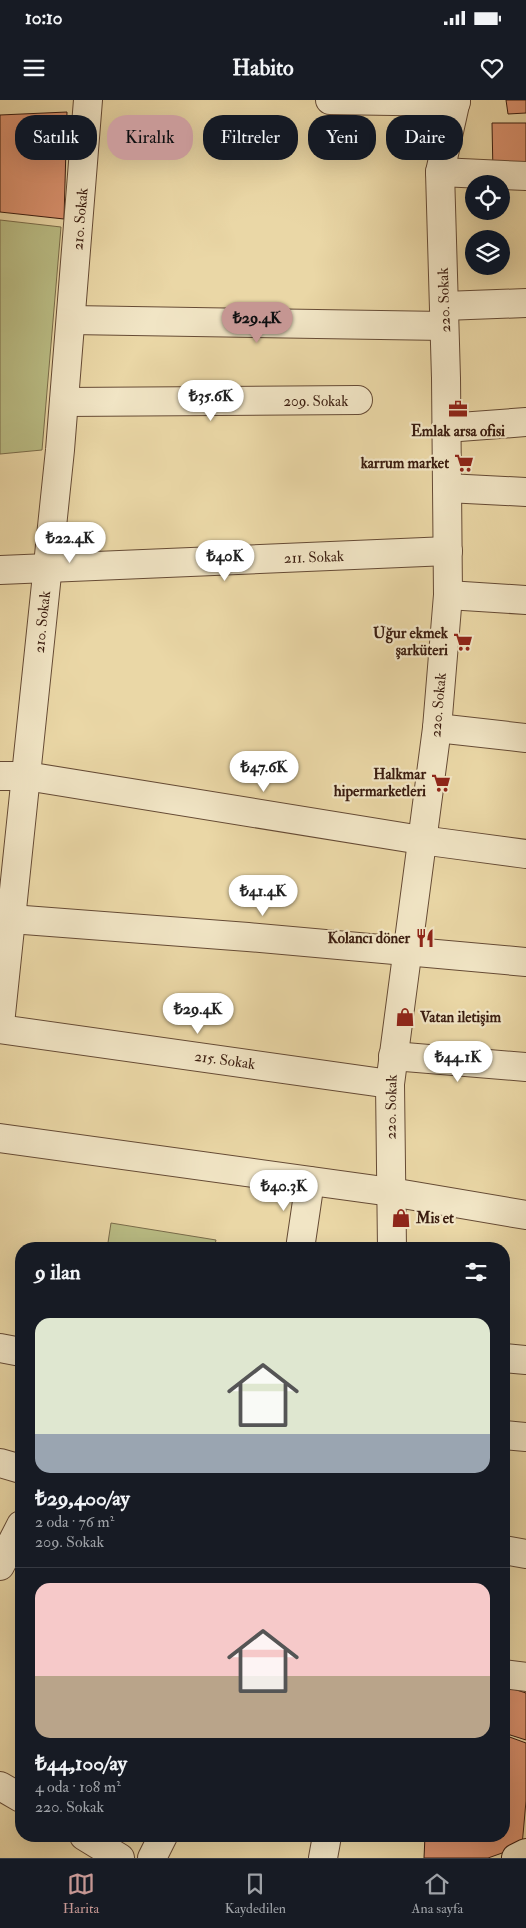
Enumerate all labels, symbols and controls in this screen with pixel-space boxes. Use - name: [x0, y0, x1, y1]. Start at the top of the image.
- text: 10:10: [25, 6, 63, 30]
- icon: menu: [20, 54, 48, 82]
- text: Habito: [232, 54, 294, 82]
- icon: heart: [478, 54, 506, 82]
- chip: Satılık: [15, 115, 97, 160]
- chip: Kiralık: [107, 115, 193, 160]
- chip: Filtreler: [203, 115, 298, 160]
- chip: Yeni: [308, 115, 376, 160]
- chip: Daire: [386, 115, 463, 160]
- map controls: [465, 175, 510, 275]
- button: locate: [465, 175, 510, 220]
- street label: 210. Sokak: [68, 187, 93, 251]
- button: layers: [465, 230, 510, 275]
- street label: 220. Sokak: [434, 267, 455, 333]
- pin: ₺29.4K: [216, 302, 298, 344]
- text: ₺29.4K: [233, 308, 281, 328]
- pin: ₺35.6K: [170, 380, 252, 422]
- text: ₺35.6K: [189, 386, 233, 406]
- street label: 209. Sokak: [284, 392, 348, 411]
- office icon: Emlak arsa ofisi: [447, 398, 469, 420]
- place label: Emlak arsa ofisi: [411, 422, 505, 441]
- supermarket icon: karrum market: [453, 452, 475, 474]
- place label: karrum market: [360, 454, 449, 473]
- pin: ₺22.4K: [29, 522, 111, 564]
- text: ₺22.4K: [46, 528, 94, 548]
- pin: ₺40K: [195, 540, 255, 582]
- text: ₺40K: [206, 546, 244, 566]
- street label: 211. Sokak: [284, 547, 344, 568]
- street label: 210. Sokak: [30, 590, 55, 654]
- place label: Uğur ekmek şarküteri: [373, 624, 449, 660]
- supermarket icon: Uğur ekmek şarküteri: [452, 631, 474, 653]
- street label: 220. Sokak: [426, 672, 451, 738]
- pin: ₺47.6K: [223, 750, 305, 793]
- text: ₺47.6K: [241, 757, 287, 777]
- place label: Halkmar hipermarketleri: [334, 765, 426, 802]
- supermarket icon: Halkmar hipermarketleri: [430, 772, 452, 794]
- pin: ₺41.4K: [222, 874, 304, 917]
- text: ₺41.4K: [240, 881, 286, 901]
- restaurant icon: Kolancı döner: [414, 927, 436, 949]
- place label: Kolancı döner: [328, 929, 410, 948]
- pin: ₺29.4K: [157, 992, 239, 1035]
- text: ₺29.4K: [174, 999, 222, 1019]
- shop icon: Vatan iletişim: [394, 1006, 416, 1028]
- place label: Vatan iletişim: [419, 1008, 501, 1027]
- pin: ₺44.1K: [417, 1040, 499, 1083]
- street label: 215. Sokak: [193, 1047, 257, 1074]
- text: ₺44.1K: [435, 1047, 481, 1067]
- street label: 220. Sokak: [381, 1074, 402, 1140]
- pin: ₺40.3K: [243, 1170, 325, 1212]
- text: ₺40.3K: [261, 1176, 307, 1196]
- shop icon: Mis et: [390, 1207, 412, 1229]
- place label: Mis et: [415, 1209, 454, 1228]
- icon: filters: [462, 1258, 490, 1286]
- text: 9 ilan: [35, 1259, 81, 1286]
- icon: home: [218, 1350, 308, 1440]
- text: ₺29,400/ay: [35, 1485, 130, 1512]
- text: 2 oda · 76 m²: [35, 1512, 114, 1532]
- text: 209. Sokak: [35, 1532, 104, 1552]
- icon: home: [218, 1616, 308, 1706]
- text: ₺44,100/ay: [35, 1750, 127, 1777]
- text: 4 oda · 108 m²: [35, 1777, 121, 1797]
- text: 220. Sokak: [35, 1797, 104, 1817]
- tab: Harita: [63, 1870, 99, 1917]
- tab: Kaydedilen: [225, 1870, 286, 1917]
- tab: Ana sayfa: [412, 1870, 463, 1917]

